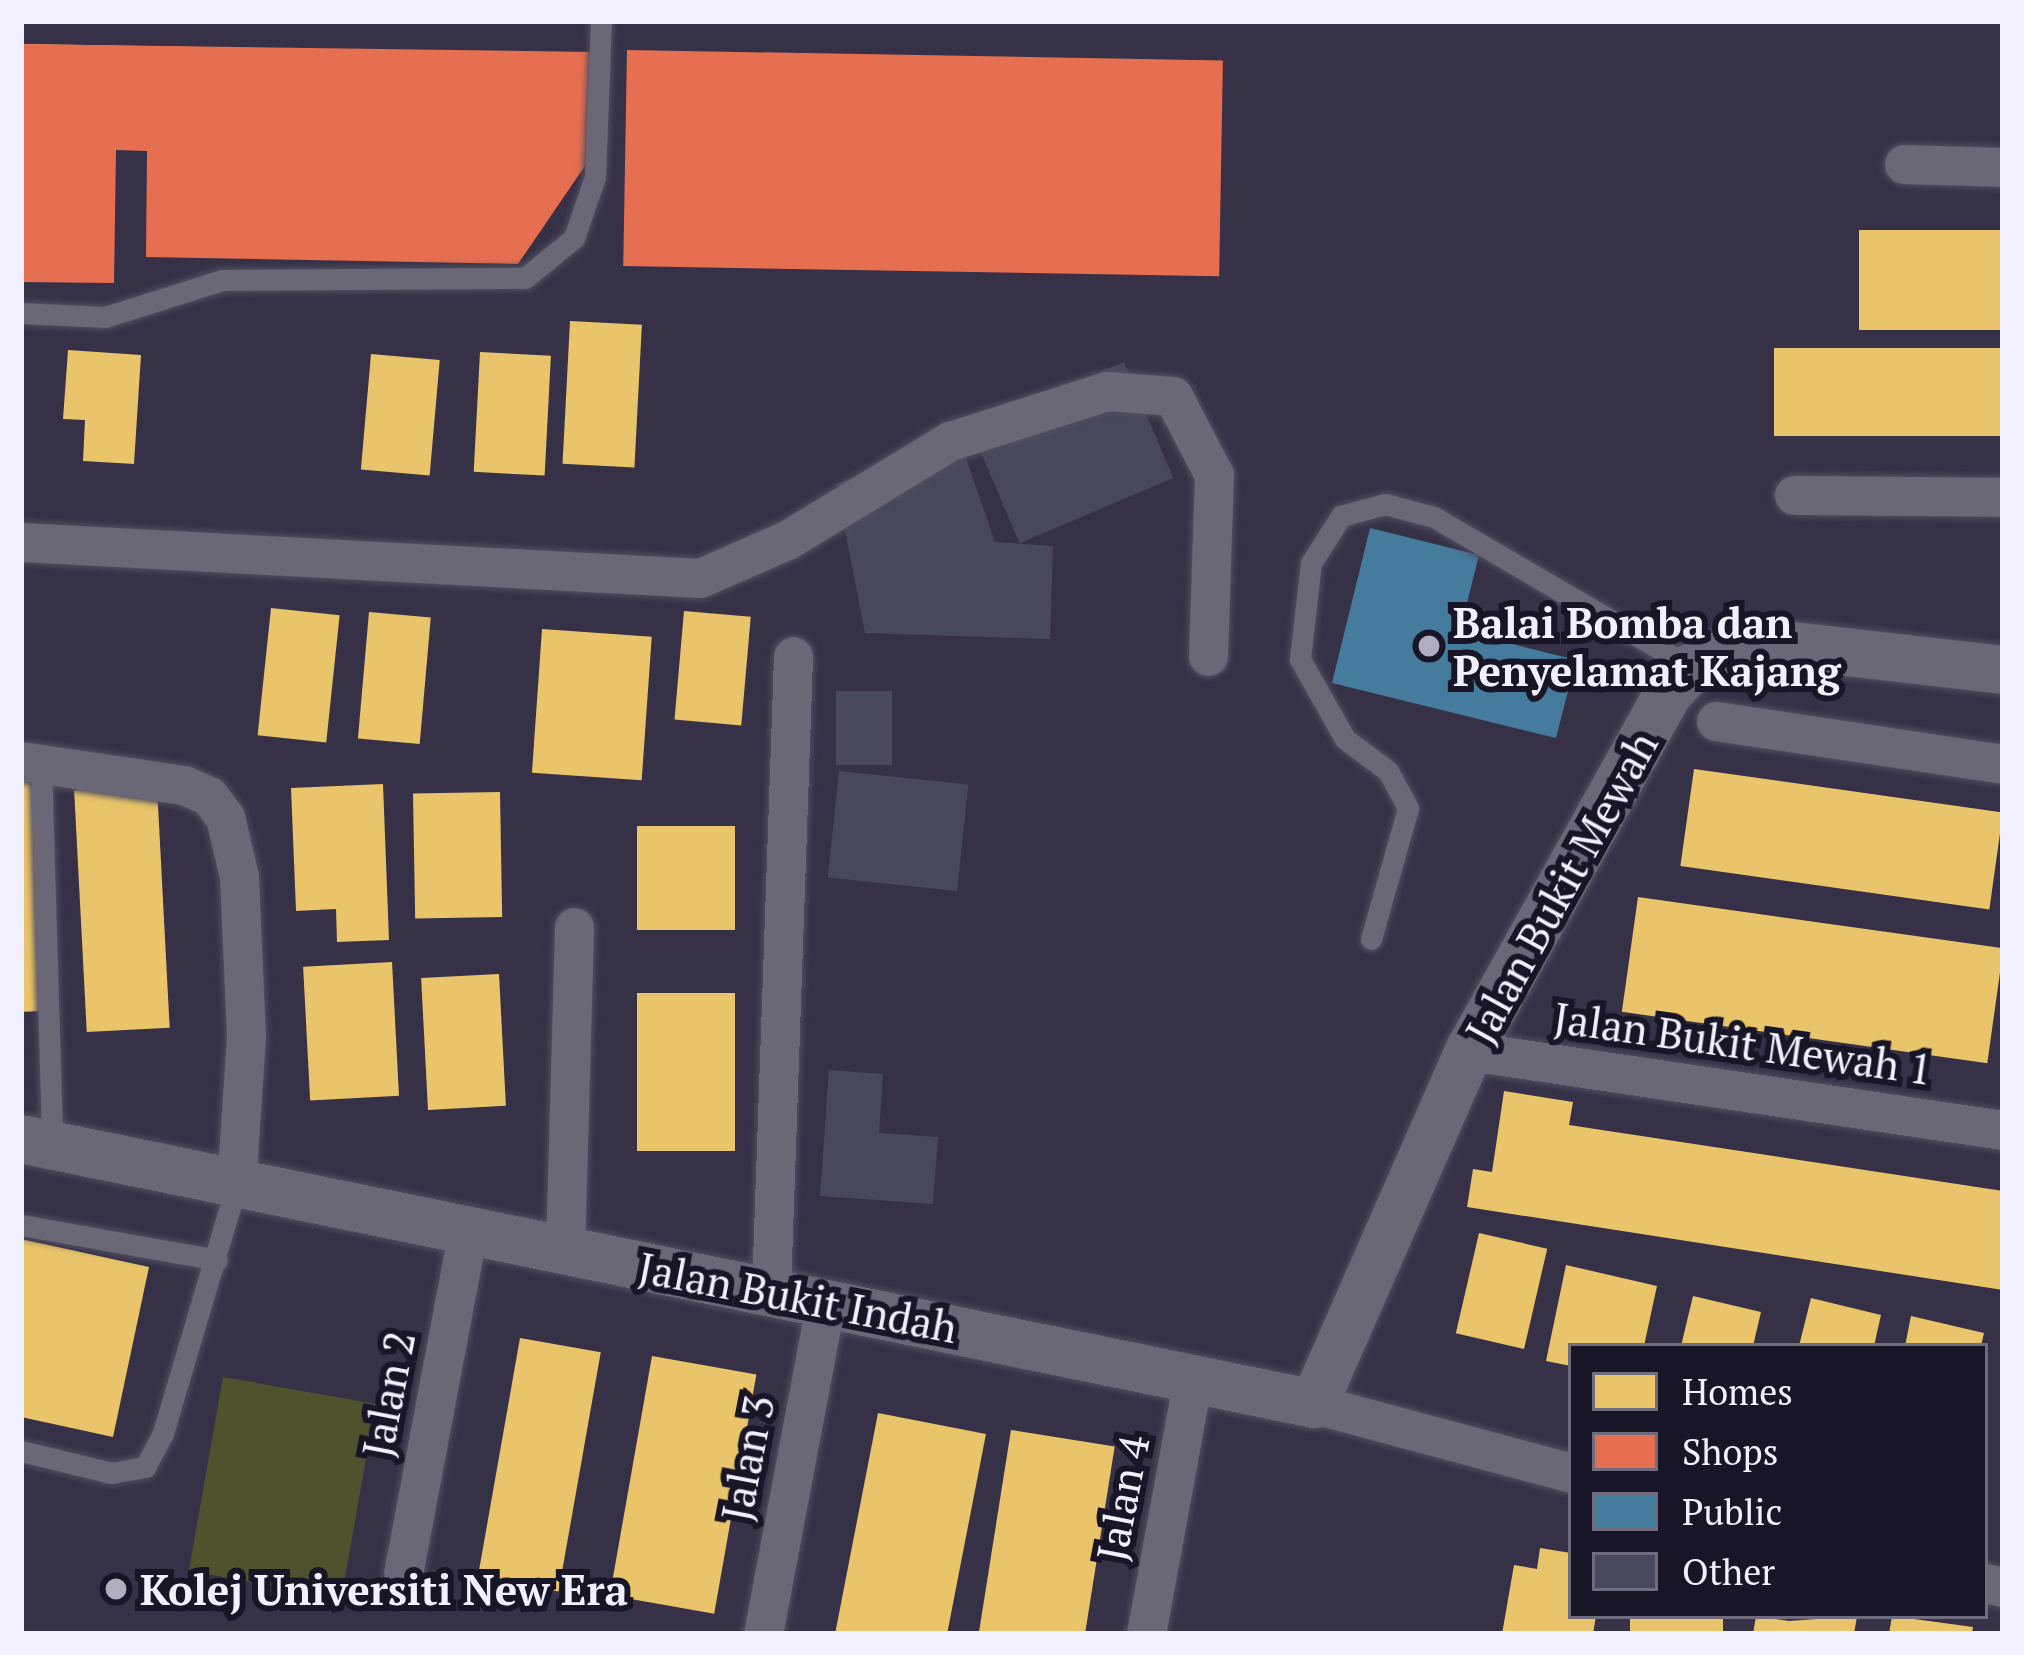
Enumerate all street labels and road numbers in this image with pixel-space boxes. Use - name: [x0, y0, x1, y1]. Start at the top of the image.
- street label: Jalan Bukit Mewah: [1454, 722, 1668, 1052]
- street label: Jalan Bukit Mewah 1: [1551, 992, 1935, 1094]
- street label: Jalan Bukit Indah: [634, 1241, 962, 1353]
- street label: Jalan 2: [351, 1327, 425, 1461]
- street label: Jalan 3: [710, 1391, 784, 1525]
- street label: Jalan 4: [1085, 1431, 1159, 1565]

